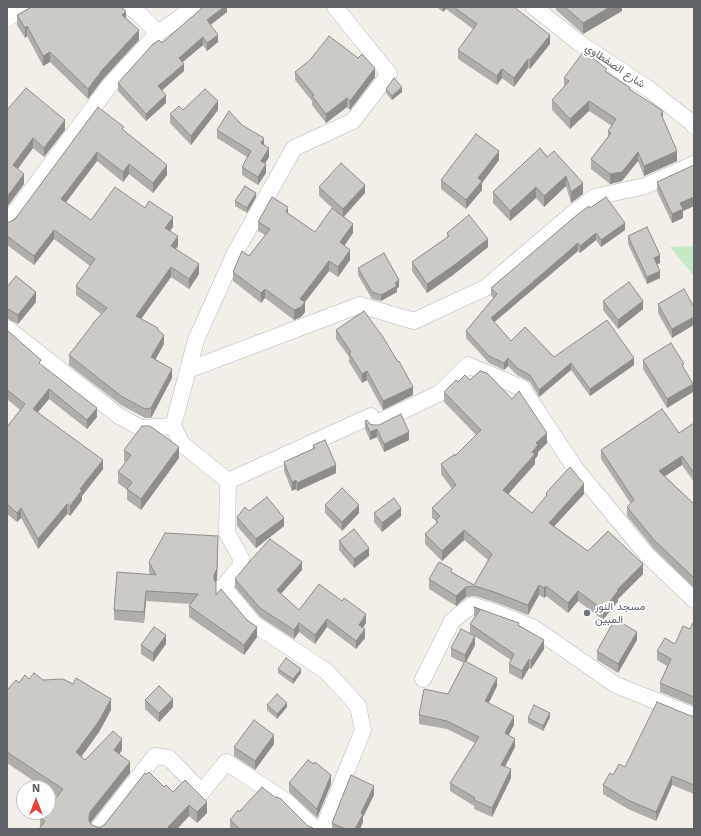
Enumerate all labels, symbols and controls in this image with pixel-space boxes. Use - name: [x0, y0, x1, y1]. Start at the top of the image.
- street label: شارع الصفطاوي: [583, 41, 647, 91]
- place label: مسجد النور المبين: [595, 600, 645, 626]
- marker: مسجد النور المبين: [582, 608, 592, 618]
- north arrow: [16, 780, 56, 820]
- text: N: [32, 782, 40, 795]

